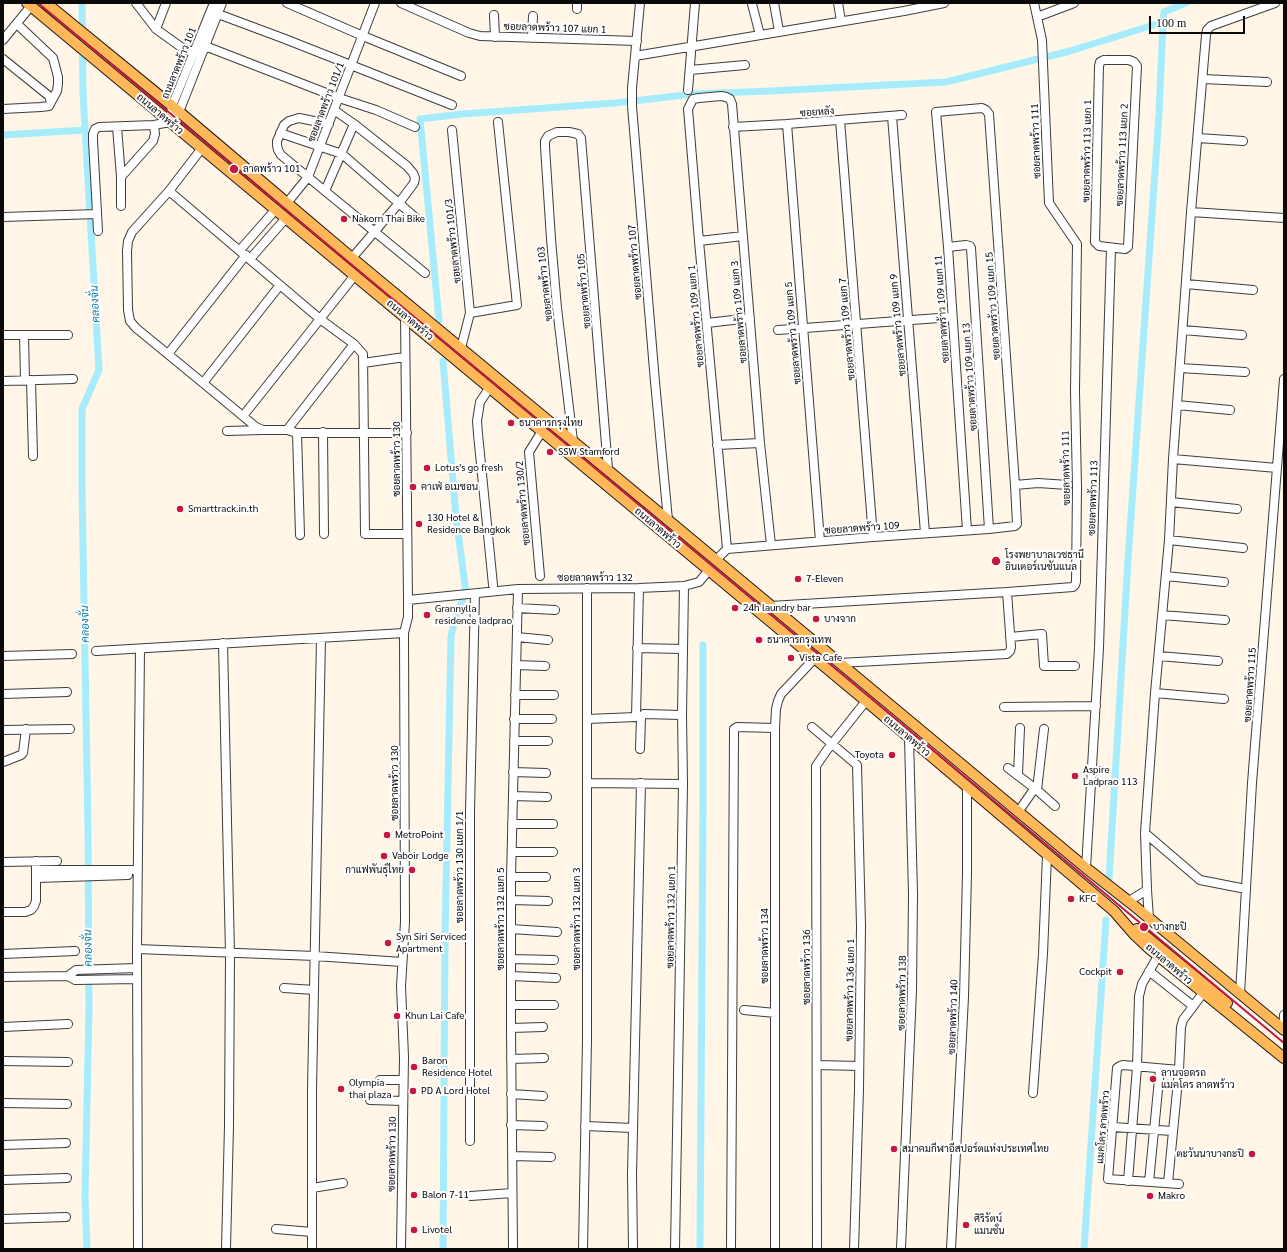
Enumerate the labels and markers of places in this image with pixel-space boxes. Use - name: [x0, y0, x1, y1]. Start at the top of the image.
- marker: ลาดพร้าว 101: [228, 163, 240, 175]
- place label: ลาดพร้าว 101: [243, 163, 301, 175]
- place label: Nakorn Thai Bike: [352, 213, 425, 225]
- marker: Nakorn Thai Bike: [339, 214, 349, 224]
- place label: ธนาคารกรุงไทย: [519, 417, 583, 429]
- marker: ธนาคารกรุงไทย: [506, 418, 516, 428]
- place label: SSW Stamford: [558, 446, 619, 458]
- marker: SSW Stamford: [545, 447, 555, 457]
- place label: Lotus's go fresh: [435, 462, 503, 474]
- marker: Lotus's go fresh: [422, 463, 432, 473]
- place label: คาเฟ่ อเมซอน: [421, 481, 478, 493]
- marker: คาเฟ่ อเมซอน: [408, 482, 418, 492]
- place label: Smarttrack.in.th: [188, 503, 258, 515]
- marker: Smarttrack.in.th: [175, 504, 185, 514]
- place label: 130 Hotel & Residence Bangkok: [427, 512, 510, 536]
- marker: 130 Hotel & Residence Bangkok: [414, 519, 424, 529]
- place label: โรงพยาบาลเวชธานี อินเตอร์เนชันแนล: [1005, 549, 1084, 572]
- marker: โรงพยาบาลเวชธานี อินเตอร์เนชันแนล: [990, 555, 1002, 567]
- place label: 7-Eleven: [806, 573, 843, 585]
- marker: 7-Eleven: [793, 574, 803, 584]
- place label: 24h laundry bar: [743, 602, 811, 614]
- place label: Grannylla residence ladprao: [435, 603, 512, 626]
- marker: 24h laundry bar: [730, 603, 740, 613]
- marker: Grannylla residence ladprao: [422, 610, 432, 620]
- place label: บางจาก: [824, 613, 856, 625]
- marker: บางจาก: [811, 614, 821, 624]
- place label: ธนาคารกรุงเทพ: [767, 634, 831, 646]
- marker: ธนาคารกรุงเทพ: [754, 635, 764, 645]
- place label: Vista Cafe: [799, 652, 842, 664]
- marker: Vista Cafe: [786, 653, 796, 663]
- place label: Toyota: [855, 749, 884, 761]
- marker: Toyota: [887, 750, 897, 760]
- place label: Aspire Ladprao 113: [1083, 764, 1137, 788]
- marker: Aspire Ladprao 113: [1070, 771, 1080, 781]
- place label: MetroPoint: [395, 829, 444, 841]
- marker: MetroPoint: [382, 830, 392, 840]
- place label: Vaboir Lodge: [392, 850, 449, 862]
- marker: Vaboir Lodge: [379, 851, 389, 861]
- place label: กาแฟพันธุ์ไทย: [345, 864, 404, 876]
- marker: กาแฟพันธุ์ไทย: [407, 865, 417, 875]
- place label: KFC: [1079, 893, 1096, 905]
- marker: KFC: [1066, 894, 1076, 904]
- marker: บางกะปิ: [1138, 921, 1150, 933]
- place label: บางกะปิ: [1153, 921, 1186, 933]
- place label: Syn Siri Serviced Apartment: [396, 931, 466, 954]
- marker: Syn Siri Serviced Apartment: [383, 938, 393, 948]
- place label: Cockpit: [1079, 966, 1112, 978]
- marker: Cockpit: [1115, 967, 1125, 977]
- place label: Khun Lai Cafe: [405, 1010, 465, 1022]
- marker: Khun Lai Cafe: [392, 1011, 402, 1021]
- place label: Baron Residence Hotel: [422, 1055, 492, 1078]
- marker: Baron Residence Hotel: [409, 1062, 419, 1072]
- place label: ลานจอดรถ แมคโคร ลาดพร้าว: [1161, 1067, 1235, 1090]
- marker: ลานจอดรถ แมคโคร ลาดพร้าว: [1148, 1074, 1158, 1084]
- place label: Olympia thai plaza: [349, 1077, 392, 1100]
- marker: Olympia thai plaza: [336, 1084, 346, 1094]
- place label: PD A Lord Hotel: [421, 1085, 490, 1097]
- marker: PD A Lord Hotel: [408, 1086, 418, 1096]
- place label: สมาคมกีฬาอีสปอร์ตแห่งประเทศไทย: [902, 1143, 1049, 1155]
- marker: สมาคมกีฬาอีสปอร์ตแห่งประเทศไทย: [889, 1144, 899, 1154]
- place label: ตะวันนาบางกะปิ: [1176, 1148, 1244, 1160]
- marker: ตะวันนาบางกะปิ: [1247, 1149, 1257, 1159]
- place label: Balon 7-11: [422, 1189, 469, 1201]
- marker: Balon 7-11: [409, 1190, 419, 1200]
- place label: Makro: [1158, 1190, 1185, 1202]
- marker: Makro: [1145, 1191, 1155, 1201]
- place label: ศิริรัตน์ แมนชั่น: [974, 1213, 1005, 1236]
- marker: ศิริรัตน์ แมนชั่น: [961, 1220, 971, 1230]
- place label: Livotel: [422, 1224, 452, 1236]
- marker: Livotel: [409, 1225, 419, 1235]

